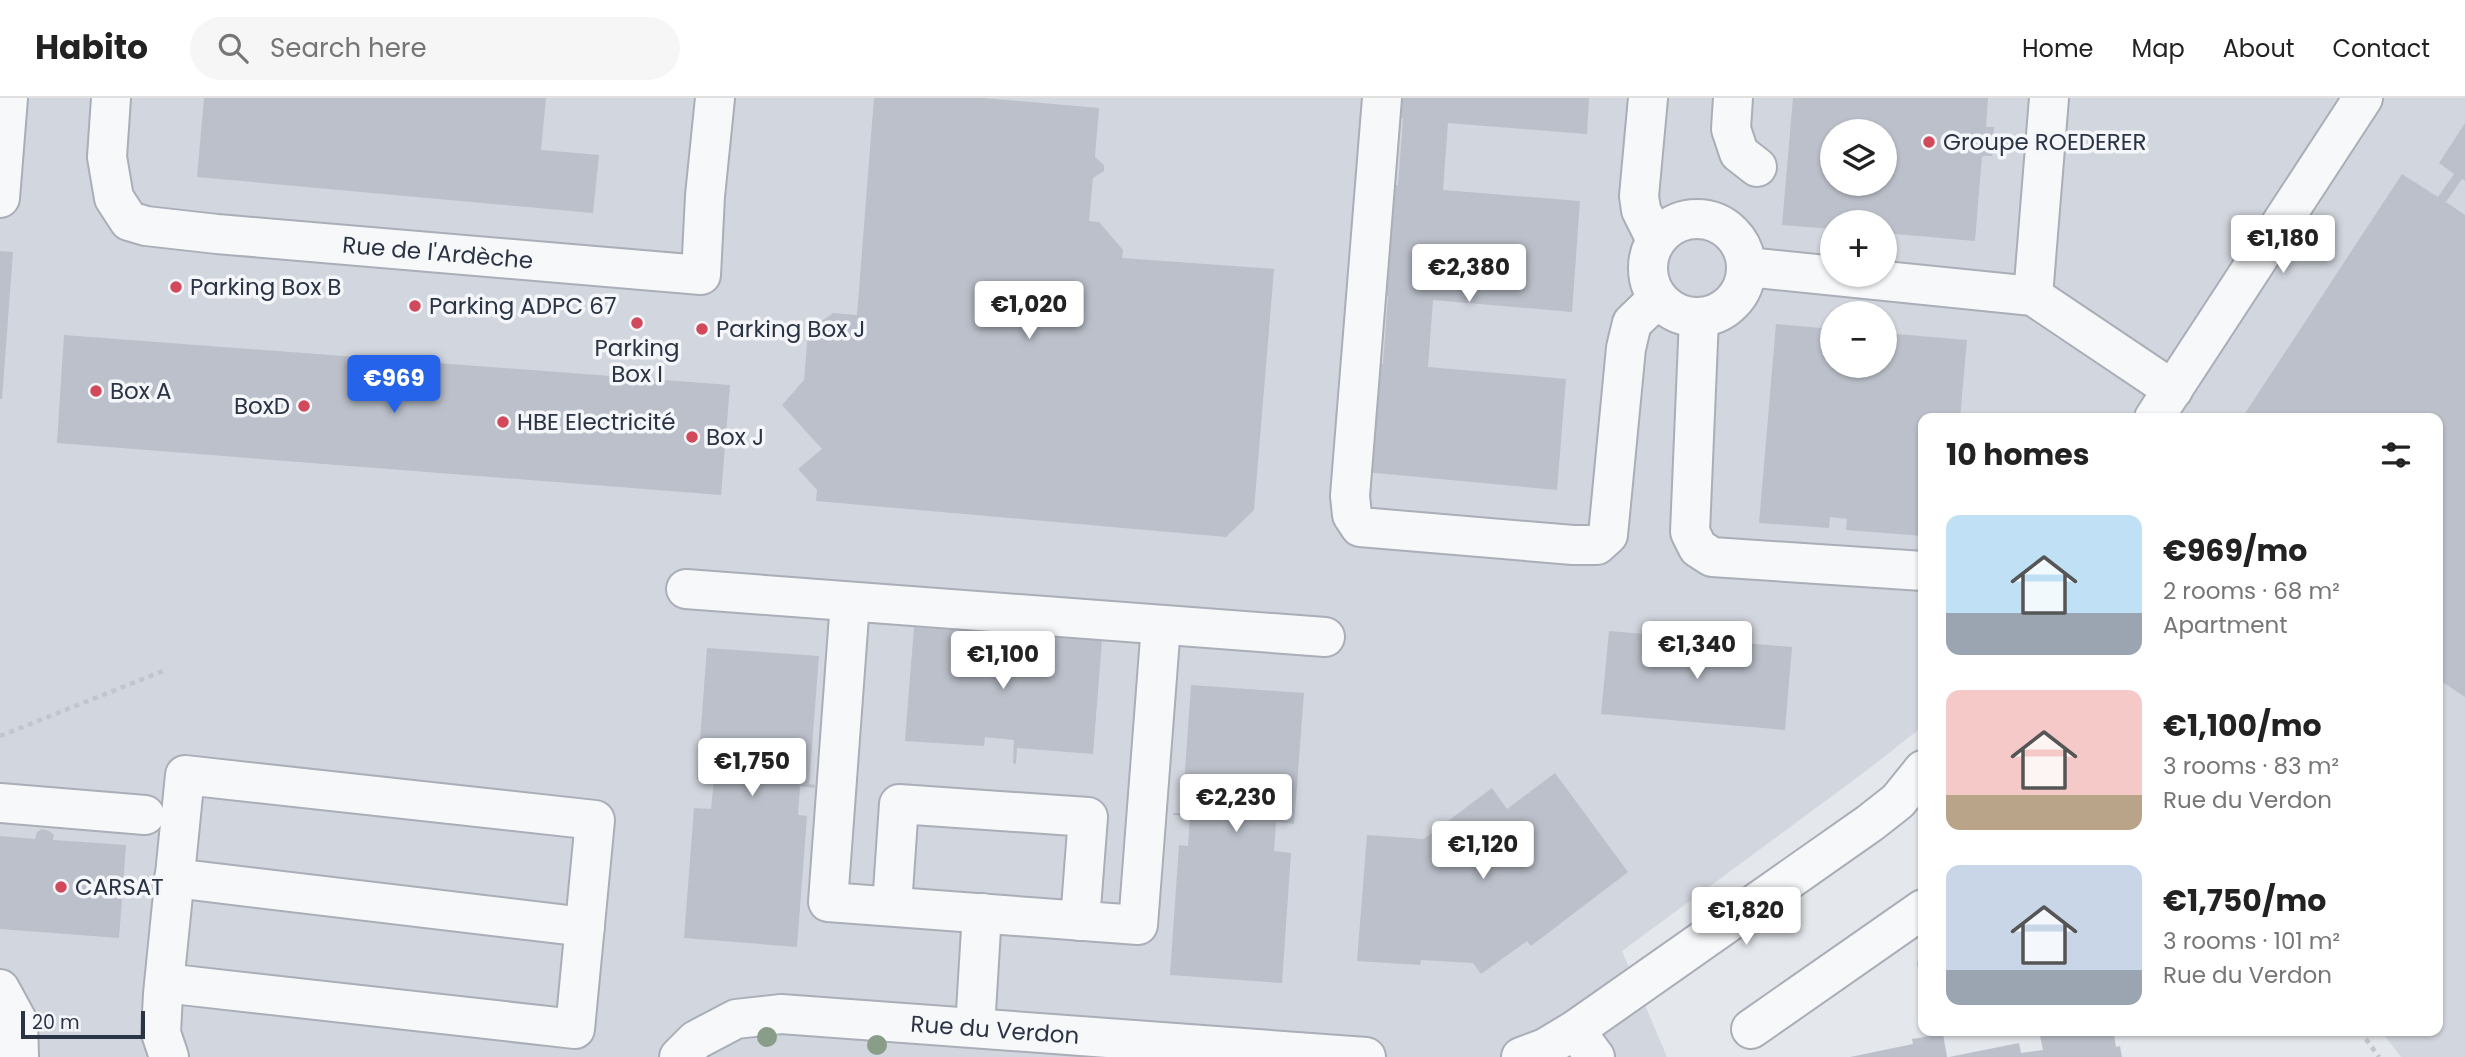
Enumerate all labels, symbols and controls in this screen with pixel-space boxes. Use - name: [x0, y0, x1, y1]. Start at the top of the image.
- search box: [190, 17, 680, 80]
- text: Habito: [35, 24, 148, 71]
- icon: search: [214, 29, 252, 67]
- text: Search here: [270, 30, 427, 66]
- text: Home: [2022, 32, 2094, 65]
- text: Map: [2132, 32, 2185, 65]
- text: About: [2223, 32, 2294, 65]
- text: Contact: [2332, 32, 2430, 65]
- map controls: [1820, 119, 1897, 378]
- button: layers: [1820, 119, 1897, 196]
- place label: Groupe ROEDERER: [1943, 126, 2147, 158]
- marker: Groupe ROEDERER: [1921, 134, 1937, 150]
- button: +: [1820, 210, 1897, 287]
- pin: €1,180: [2226, 216, 2340, 275]
- text: €1,180: [2247, 222, 2319, 254]
- street label: Rue de l'Ardèche: [341, 229, 535, 277]
- pin: €2,380: [1412, 244, 1526, 304]
- text: €2,380: [1428, 251, 1510, 283]
- place label: Parking Box B: [190, 271, 341, 303]
- marker: Parking Box B: [168, 279, 184, 295]
- pin: €1,020: [972, 282, 1086, 341]
- text: €1,020: [991, 288, 1067, 320]
- place label: Parking ADPC 67: [429, 290, 617, 322]
- marker: Parking ADPC 67: [407, 298, 423, 314]
- button: −: [1820, 301, 1897, 378]
- place label: Parking Box J: [716, 313, 866, 345]
- marker: Parking Box I: [629, 315, 645, 331]
- marker: Parking Box J: [694, 321, 710, 337]
- place label: Parking Box I: [594, 332, 680, 390]
- pin: €969: [353, 356, 435, 415]
- text: €969: [363, 362, 425, 394]
- place label: Box A: [110, 375, 171, 407]
- marker: Box A: [88, 383, 104, 399]
- place label: BoxD: [234, 390, 290, 422]
- marker: BoxD: [296, 398, 312, 414]
- place label: HBE Electricité: [517, 406, 676, 438]
- marker: HBE Electricité: [495, 414, 511, 430]
- place label: Box J: [706, 421, 764, 453]
- marker: Box J: [684, 429, 700, 445]
- text: 10 homes: [1946, 433, 2090, 476]
- icon: filters: [2377, 436, 2415, 474]
- text: €969/mo: [2163, 529, 2307, 572]
- icon: home: [2002, 543, 2086, 627]
- text: 2 rooms · 68 m²: [2163, 575, 2340, 607]
- text: Apartment: [2163, 609, 2288, 641]
- pin: €1,340: [1640, 622, 1754, 681]
- text: €1,340: [1658, 628, 1736, 660]
- pin: €1,100: [946, 632, 1060, 691]
- text: €1,100: [967, 638, 1039, 670]
- text: €1,100/mo: [2163, 704, 2322, 747]
- icon: home: [2002, 718, 2086, 802]
- pin: €1,750: [695, 738, 809, 798]
- text: €1,750: [714, 745, 790, 777]
- text: 3 rooms · 83 m²: [2163, 750, 2339, 782]
- pin: €2,230: [1179, 774, 1293, 834]
- text: €2,230: [1196, 781, 1276, 813]
- text: Rue du Verdon: [2163, 784, 2332, 816]
- pin: €1,120: [1426, 822, 1540, 881]
- text: €1,120: [1448, 828, 1518, 860]
- place label: CARSAT: [75, 871, 164, 903]
- marker: CARSAT: [53, 879, 69, 895]
- text: €1,750/mo: [2163, 879, 2326, 922]
- pin: €1,820: [1689, 888, 1803, 947]
- icon: home: [2002, 893, 2086, 977]
- text: €1,820: [1708, 894, 1784, 926]
- text: 3 rooms · 101 m²: [2163, 925, 2340, 957]
- text: Rue du Verdon: [2163, 959, 2332, 991]
- scale bar: [21, 1008, 145, 1040]
- street label: Rue du Verdon: [909, 1008, 1080, 1052]
- text: 20 m: [32, 1009, 80, 1036]

